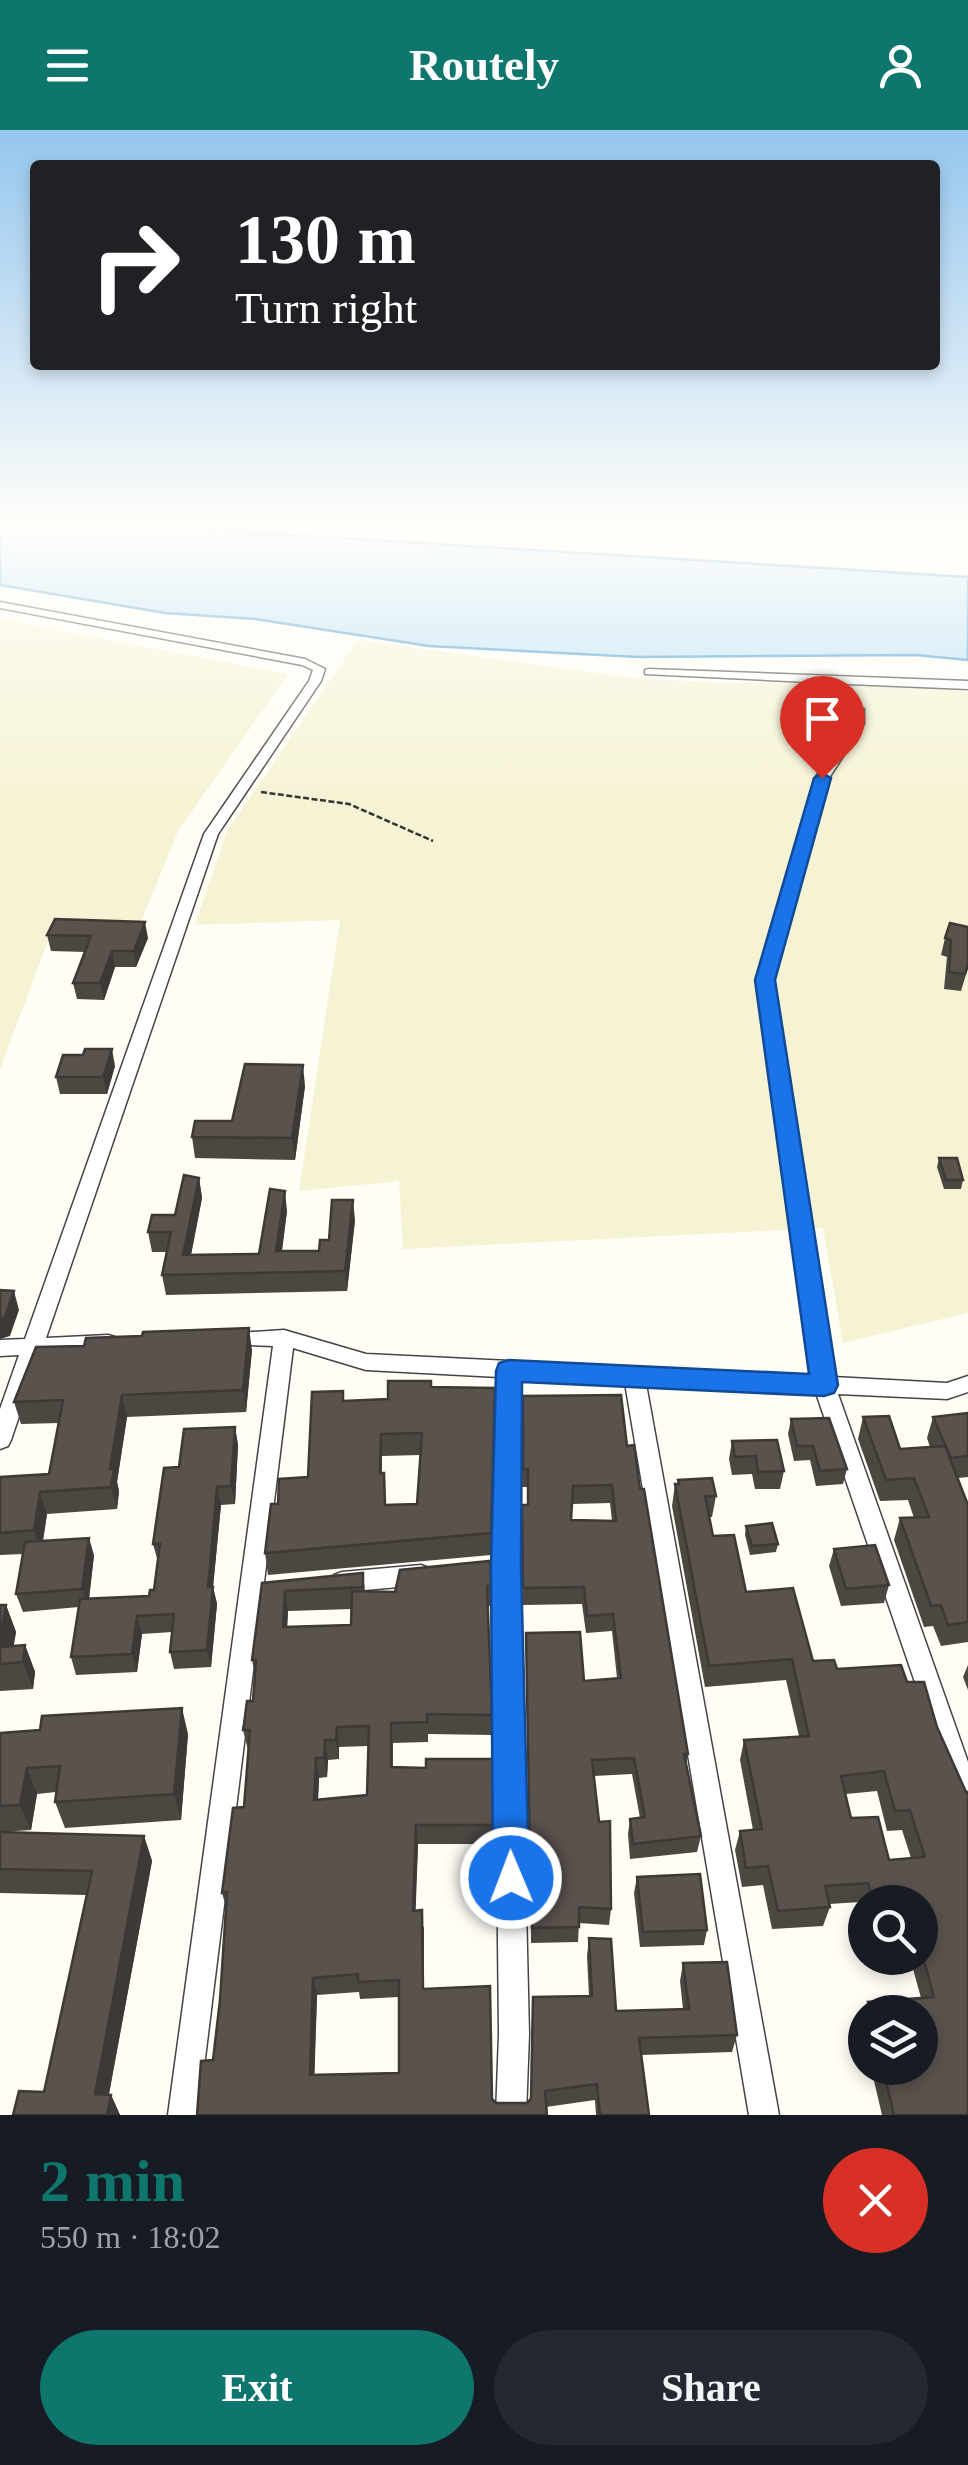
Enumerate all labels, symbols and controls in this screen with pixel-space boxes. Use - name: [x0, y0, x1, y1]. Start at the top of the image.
- icon: menu: [40, 38, 95, 93]
- icon: person: [873, 38, 928, 93]
- text: Routely: [409, 40, 559, 90]
- icon: right: [70, 200, 200, 330]
- text: 130 m: [235, 201, 416, 278]
- text: Turn right: [235, 283, 417, 333]
- pin: [780, 676, 865, 779]
- icon: arrive: [795, 691, 850, 746]
- position arrow: [459, 1826, 563, 1930]
- map controls: [848, 1885, 938, 2085]
- button: search: [848, 1885, 938, 1975]
- button: layers: [848, 1995, 938, 2085]
- text: 2 min: [40, 2148, 185, 2214]
- button: close: [823, 2148, 928, 2253]
- text: 550 m · 18:02: [40, 2219, 220, 2255]
- button: Exit: [40, 2330, 474, 2445]
- button: Share: [494, 2330, 928, 2445]

